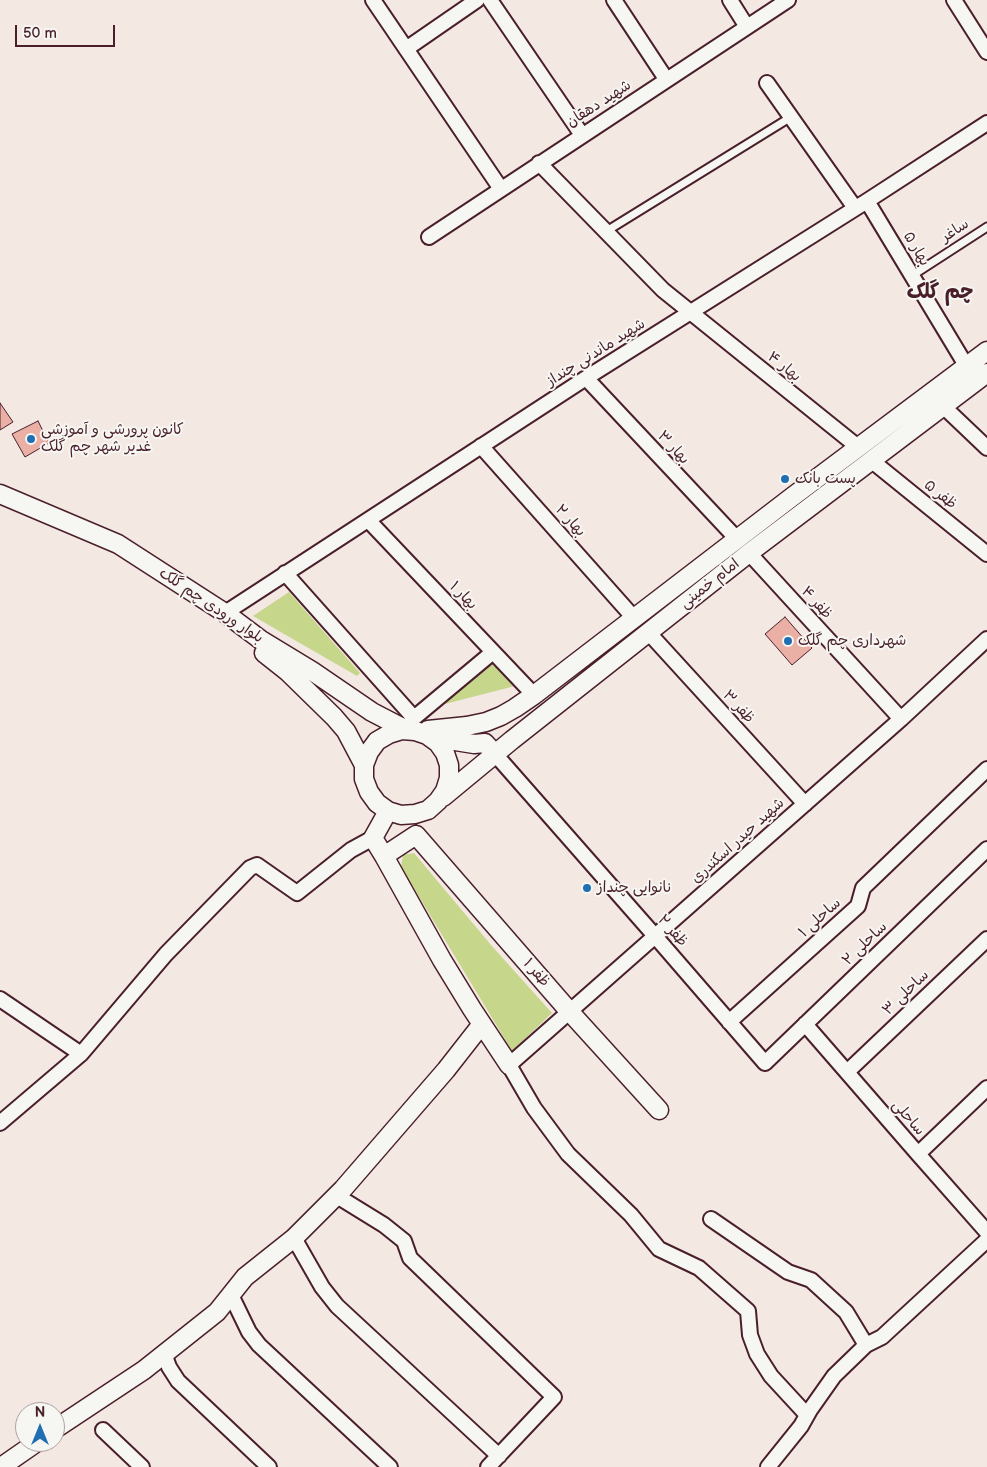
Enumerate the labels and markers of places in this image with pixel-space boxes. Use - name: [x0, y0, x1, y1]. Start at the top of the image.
- place label: کانون پرورشی و آموزشی غدیر شهر چم گلک: [41, 421, 184, 456]
- marker: کانون پرورشی و آموزشی غدیر شهر چم گلک: [25, 433, 37, 445]
- place label: پست بانک: [795, 470, 856, 488]
- marker: پست بانک: [779, 473, 791, 485]
- place label: شهرداری چم گلک: [798, 632, 906, 650]
- marker: شهرداری چم گلک: [782, 635, 794, 647]
- place label: نانوایی چنداز: [597, 879, 672, 897]
- marker: نانوایی چنداز: [581, 882, 593, 894]

